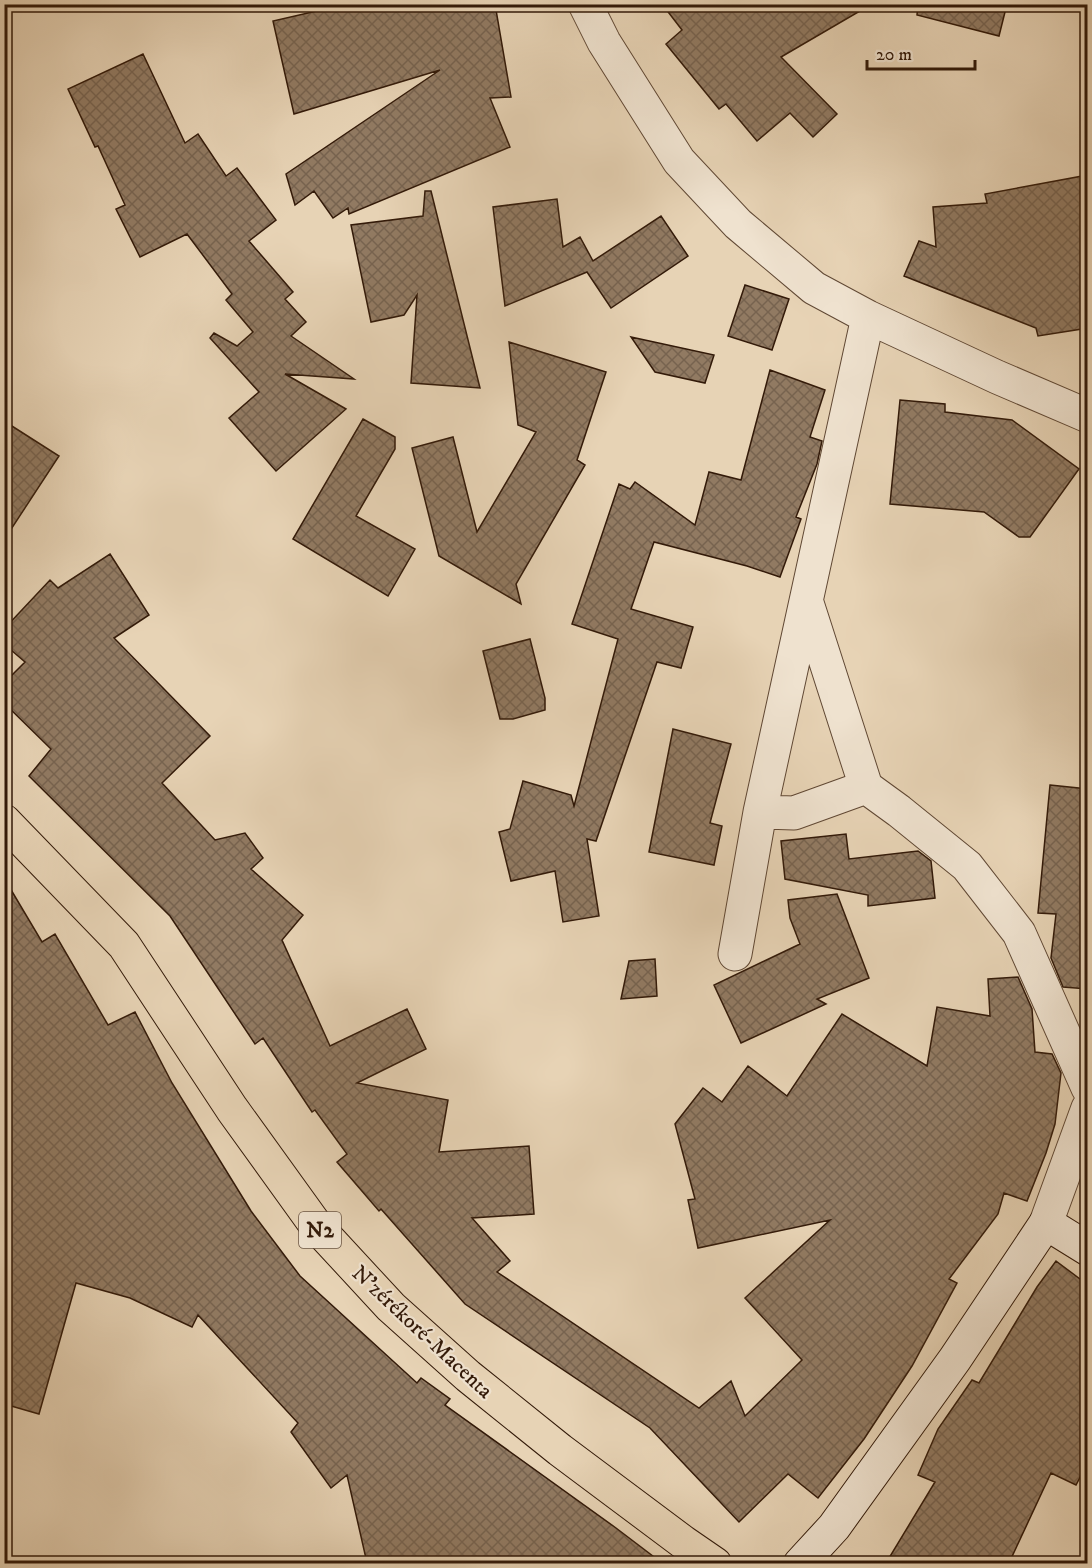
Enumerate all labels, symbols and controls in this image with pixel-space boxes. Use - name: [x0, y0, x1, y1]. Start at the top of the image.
- scale bar: [867, 33, 975, 71]
- text: 20 m: [876, 44, 912, 66]
- road number: N2: [299, 1212, 341, 1248]
- street label: N'zérékoré-Macenta: [346, 1260, 499, 1405]

